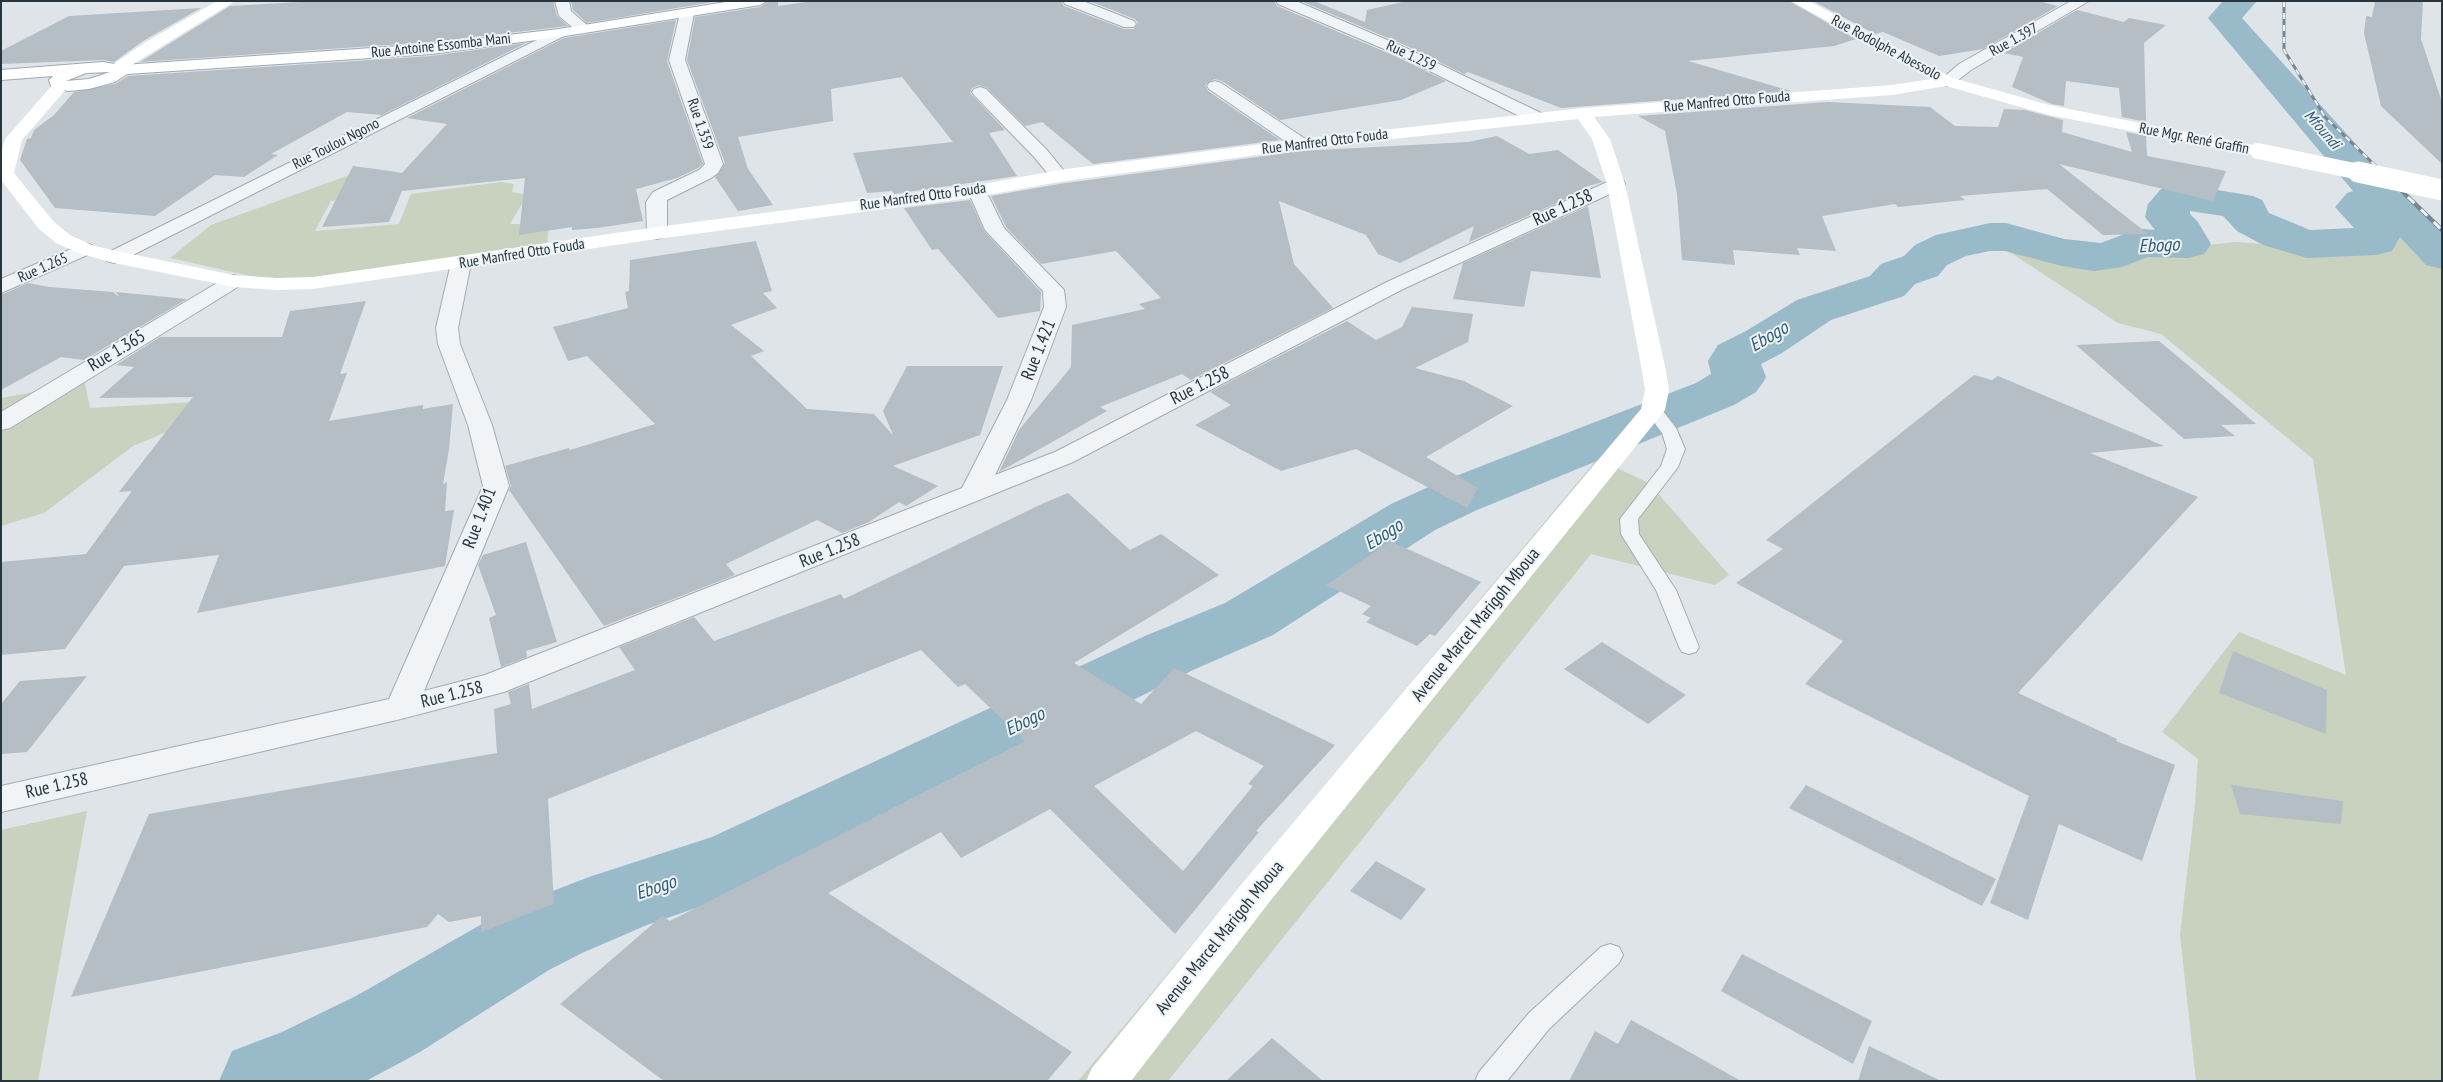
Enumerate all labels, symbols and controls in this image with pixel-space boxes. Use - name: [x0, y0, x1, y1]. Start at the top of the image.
- street label: Rue Rodolphe Abessolo: [1828, 12, 1944, 84]
- street label: Rue 1.397: [1987, 19, 2041, 61]
- street label: Rue Antoine Essomba Mani: [370, 30, 512, 62]
- street label: Rue 1.259: [1383, 37, 1439, 75]
- street label: Rue Manfred Otto Fouda: [1663, 88, 1791, 116]
- street label: Rue 1.359: [683, 96, 717, 152]
- water label: Mfoundi: [2300, 107, 2344, 153]
- street label: Rue Toulou Ngono: [290, 114, 382, 174]
- street label: Rue Mgr. René Graffin: [2138, 120, 2250, 158]
- street label: Rue Manfred Otto Fouda: [1261, 125, 1389, 159]
- street label: Rue Manfred Otto Fouda: [859, 179, 987, 215]
- street label: Rue 1.258: [1530, 185, 1596, 231]
- water label: Ebogo: [2138, 234, 2180, 258]
- street label: Rue Manfred Otto Fouda: [458, 235, 586, 273]
- street label: Rue 1.265: [15, 249, 71, 287]
- street label: Rue 1.421: [1017, 317, 1061, 383]
- water label: Ebogo: [1746, 317, 1792, 357]
- street label: Rue 1.365: [84, 325, 150, 377]
- street label: Rue 1.258: [1167, 362, 1233, 410]
- street label: Rue 1.401: [459, 485, 501, 551]
- water label: Ebogo: [1361, 514, 1407, 556]
- street label: Rue 1.258: [797, 529, 863, 573]
- street label: Avenue Marcel Marigoh Mboua: [1407, 544, 1545, 706]
- street label: Rue 1.258: [419, 677, 485, 713]
- water label: Ebogo: [1002, 703, 1048, 741]
- street label: Rue 1.258: [24, 768, 90, 804]
- street label: Avenue Marcel Marigoh Mboua: [1151, 857, 1289, 1019]
- water label: Ebogo: [633, 871, 679, 905]

